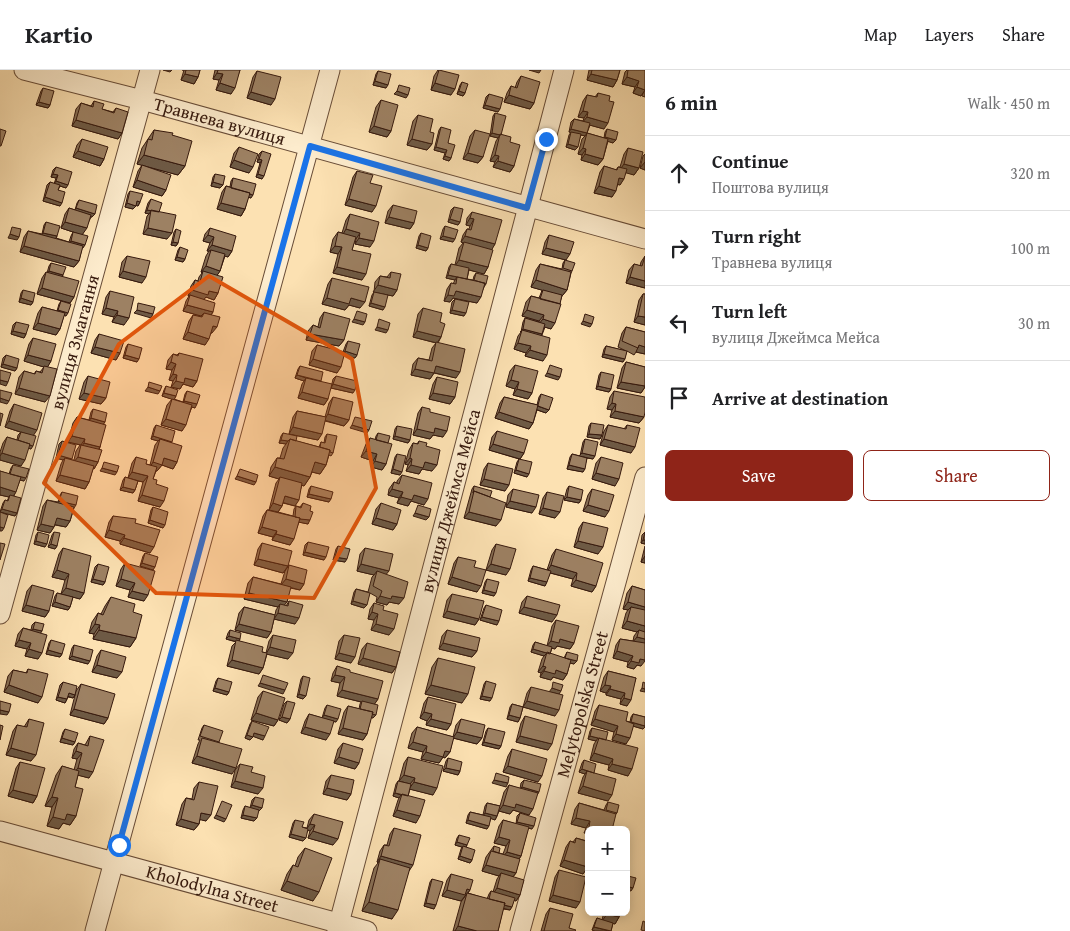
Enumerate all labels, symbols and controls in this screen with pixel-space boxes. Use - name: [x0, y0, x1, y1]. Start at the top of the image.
- text: Kartio: [25, 17, 93, 52]
- text: Map: [864, 21, 897, 48]
- text: Layers: [925, 21, 974, 48]
- text: Share: [1002, 21, 1045, 48]
- text: 6 min: [665, 87, 717, 118]
- street label: Травнева вулиця: [151, 90, 288, 152]
- text: Walk · 450 m: [967, 91, 1050, 115]
- route end: [535, 128, 558, 151]
- text: Continue: [712, 147, 789, 175]
- icon: ahead: [665, 159, 693, 187]
- text: 320 m: [1010, 161, 1050, 185]
- text: Поштова вулиця: [712, 175, 829, 199]
- text: Turn right: [712, 222, 801, 250]
- icon: right: [665, 234, 693, 262]
- text: 100 m: [1010, 236, 1050, 260]
- text: Травнева вулиця: [712, 250, 832, 274]
- street label: вулиця Змагання: [43, 271, 106, 413]
- text: Turn left: [712, 297, 787, 325]
- icon: left: [665, 309, 693, 337]
- text: 30 m: [1018, 311, 1050, 335]
- text: вулиця Джеймса Мейса: [712, 325, 880, 349]
- icon: arrive: [665, 384, 693, 412]
- text: Arrive at destination: [712, 384, 888, 412]
- street label: вулиця Джеймса Мейса: [413, 405, 487, 595]
- button: Save: [665, 450, 853, 501]
- button: Share: [863, 450, 1050, 501]
- street label: Melytopolska Street: [549, 627, 615, 781]
- map controls: [585, 826, 630, 916]
- button: +: [585, 826, 630, 871]
- route start: [108, 834, 131, 857]
- street label: Kholodylna Street: [143, 857, 282, 919]
- button: −: [585, 871, 630, 916]

